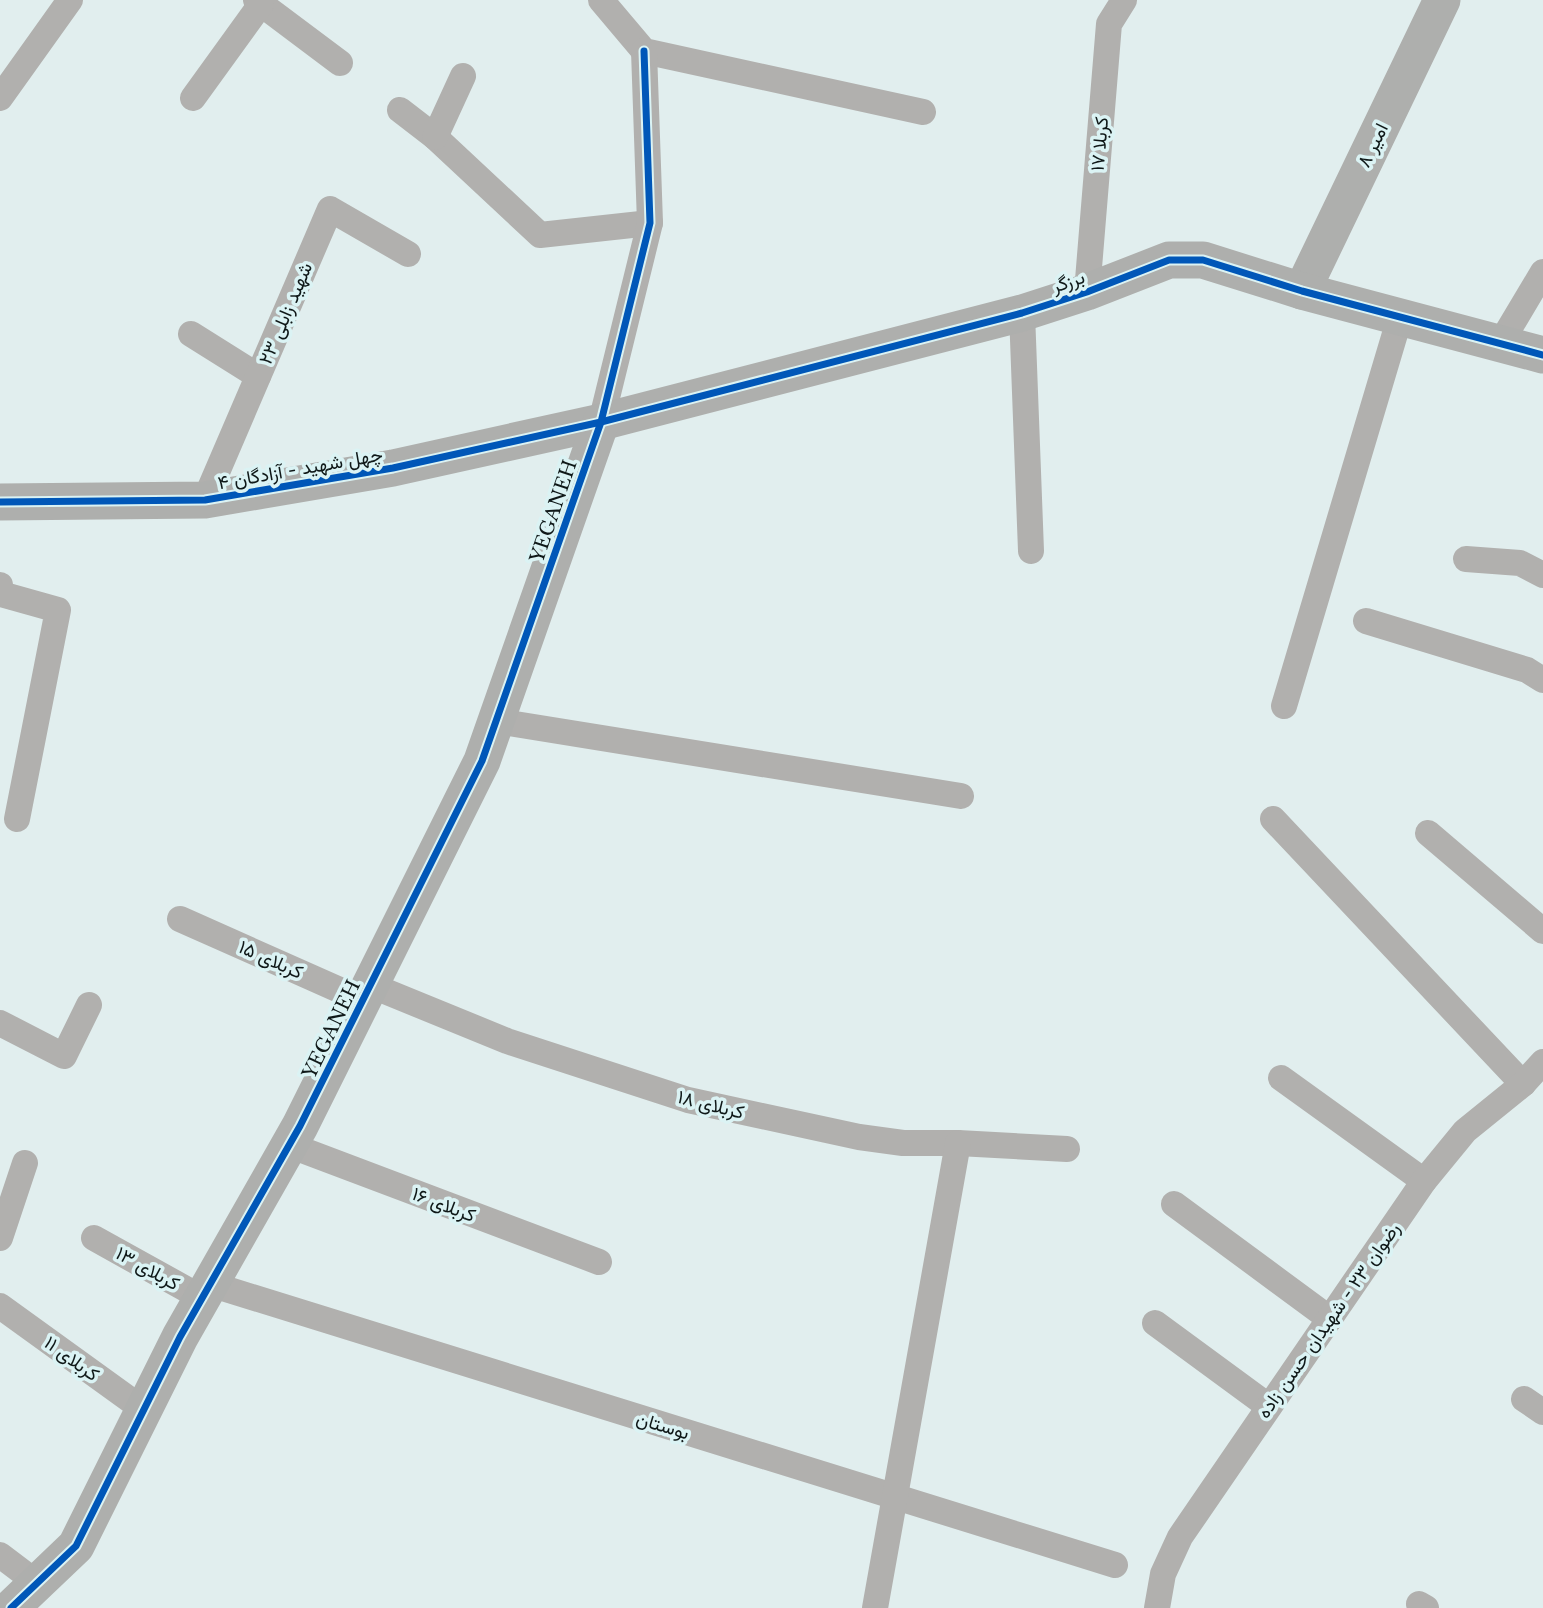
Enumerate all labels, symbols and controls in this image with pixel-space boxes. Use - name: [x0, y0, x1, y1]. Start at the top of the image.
- street label: کربلا ۱۷: [1086, 116, 1113, 172]
- street label: امیر ۸: [1352, 119, 1393, 171]
- street label: شهید زابلی ۲۳: [254, 259, 317, 368]
- street label: برزگر: [1048, 265, 1088, 298]
- street label: چهل شهید - آزادگان ۴: [216, 443, 385, 496]
- street label: YEGANEH: [525, 457, 582, 567]
- street label: کربلای ۱۵: [235, 935, 306, 984]
- street label: YEGANEH: [297, 976, 365, 1083]
- street label: کربلای ۱۸: [675, 1085, 747, 1124]
- street label: کربلای ۱۶: [409, 1182, 479, 1227]
- street label: رضوان ۲۳ - شهیدان حسن زاده: [1252, 1218, 1405, 1423]
- street label: کربلای ۱۳: [112, 1242, 184, 1295]
- street label: کربلای ۱۱: [40, 1331, 104, 1386]
- street label: بوستان: [634, 1407, 692, 1444]

